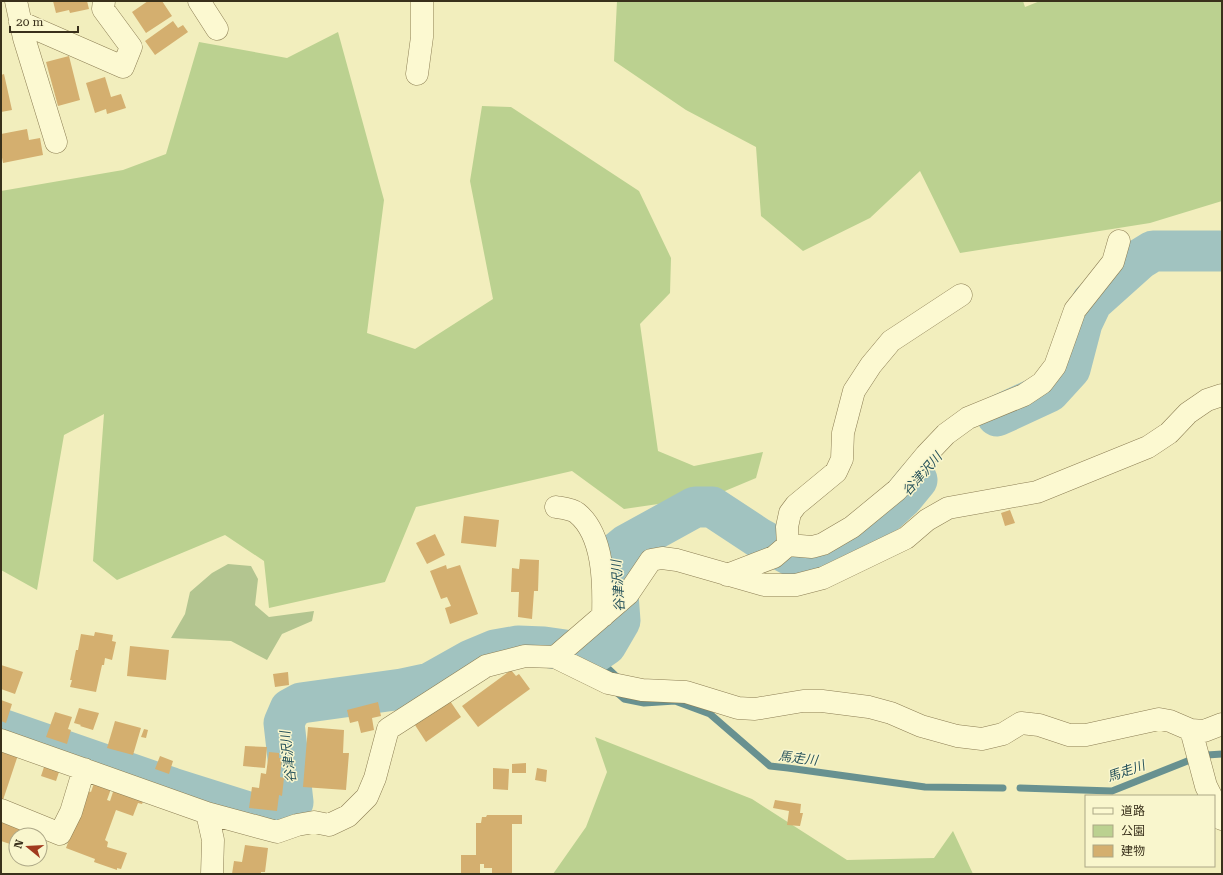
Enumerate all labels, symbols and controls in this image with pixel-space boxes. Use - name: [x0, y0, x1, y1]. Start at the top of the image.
- scale bar: [10, 8, 78, 34]
- text: 20 m: [16, 15, 43, 29]
- water label: 谷津沢川: [899, 448, 946, 499]
- water label: 谷津沢川: [609, 558, 627, 612]
- water label: 谷津沢川: [277, 728, 299, 784]
- water label: 馬走川: [778, 748, 820, 768]
- water label: 馬走川: [1105, 757, 1149, 784]
- legend: [1085, 795, 1215, 867]
- text: 道路: [1121, 804, 1145, 818]
- text: 公園: [1121, 824, 1145, 838]
- north arrow: [8, 827, 48, 867]
- text: N: [11, 838, 27, 850]
- text: 建物: [1121, 844, 1145, 858]

